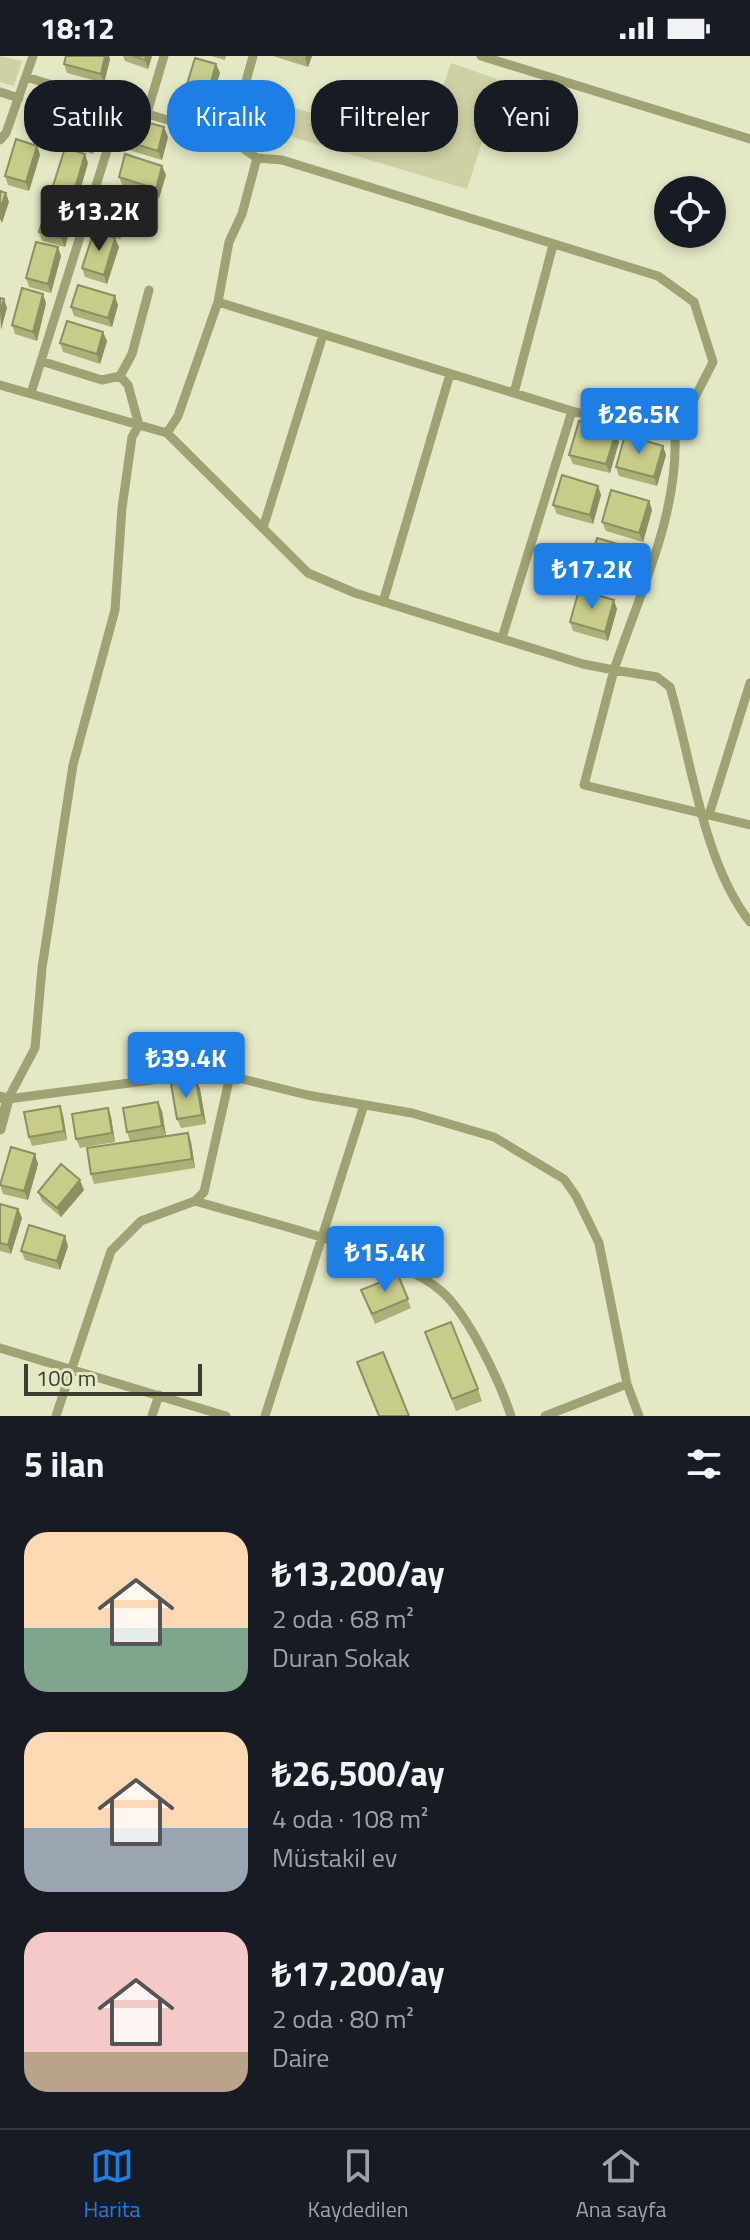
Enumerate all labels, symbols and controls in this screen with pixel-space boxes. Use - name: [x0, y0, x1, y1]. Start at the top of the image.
- text: 18:12: [40, 5, 115, 51]
- chip: Satılık: [24, 80, 151, 152]
- chip: Kiralık: [167, 80, 295, 152]
- chip: Filtreler: [311, 80, 458, 152]
- chip: Yeni: [474, 80, 578, 152]
- map controls: [654, 176, 726, 248]
- button: locate: [654, 176, 726, 248]
- pin: ₺13.2K: [34, 185, 164, 253]
- text: ₺13.2K: [59, 191, 139, 230]
- pin: ₺26.5K: [574, 388, 704, 456]
- text: ₺26.5K: [599, 394, 679, 433]
- pin: ₺17.2K: [527, 543, 657, 611]
- text: ₺17.2K: [552, 549, 632, 588]
- pin: ₺39.4K: [121, 1032, 251, 1100]
- text: ₺39.4K: [146, 1038, 226, 1077]
- pin: ₺15.4K: [320, 1226, 450, 1294]
- text: ₺15.4K: [345, 1232, 425, 1271]
- scale bar: [24, 1360, 202, 1396]
- text: 100 m: [36, 1361, 96, 1395]
- text: 5 ilan: [24, 1438, 105, 1490]
- icon: filters: [682, 1442, 726, 1486]
- text: ₺13,200/ay: [272, 1547, 445, 1599]
- icon: home: [88, 1564, 184, 1660]
- text: 2 oda · 68 m²: [272, 1599, 414, 1638]
- text: Duran Sokak: [272, 1638, 410, 1677]
- text: ₺26,500/ay: [272, 1747, 445, 1799]
- icon: home: [88, 1764, 184, 1860]
- text: 4 oda · 108 m²: [272, 1799, 428, 1838]
- text: Müstakil ev: [272, 1838, 397, 1877]
- text: ₺17,200/ay: [272, 1947, 445, 1999]
- icon: home: [88, 1964, 184, 2060]
- text: 2 oda · 80 m²: [272, 1999, 414, 2038]
- text: Daire: [272, 2038, 329, 2077]
- tab: Harita: [84, 2144, 141, 2226]
- tab: Kaydedilen: [308, 2144, 409, 2226]
- tab: Ana sayfa: [576, 2144, 667, 2226]

